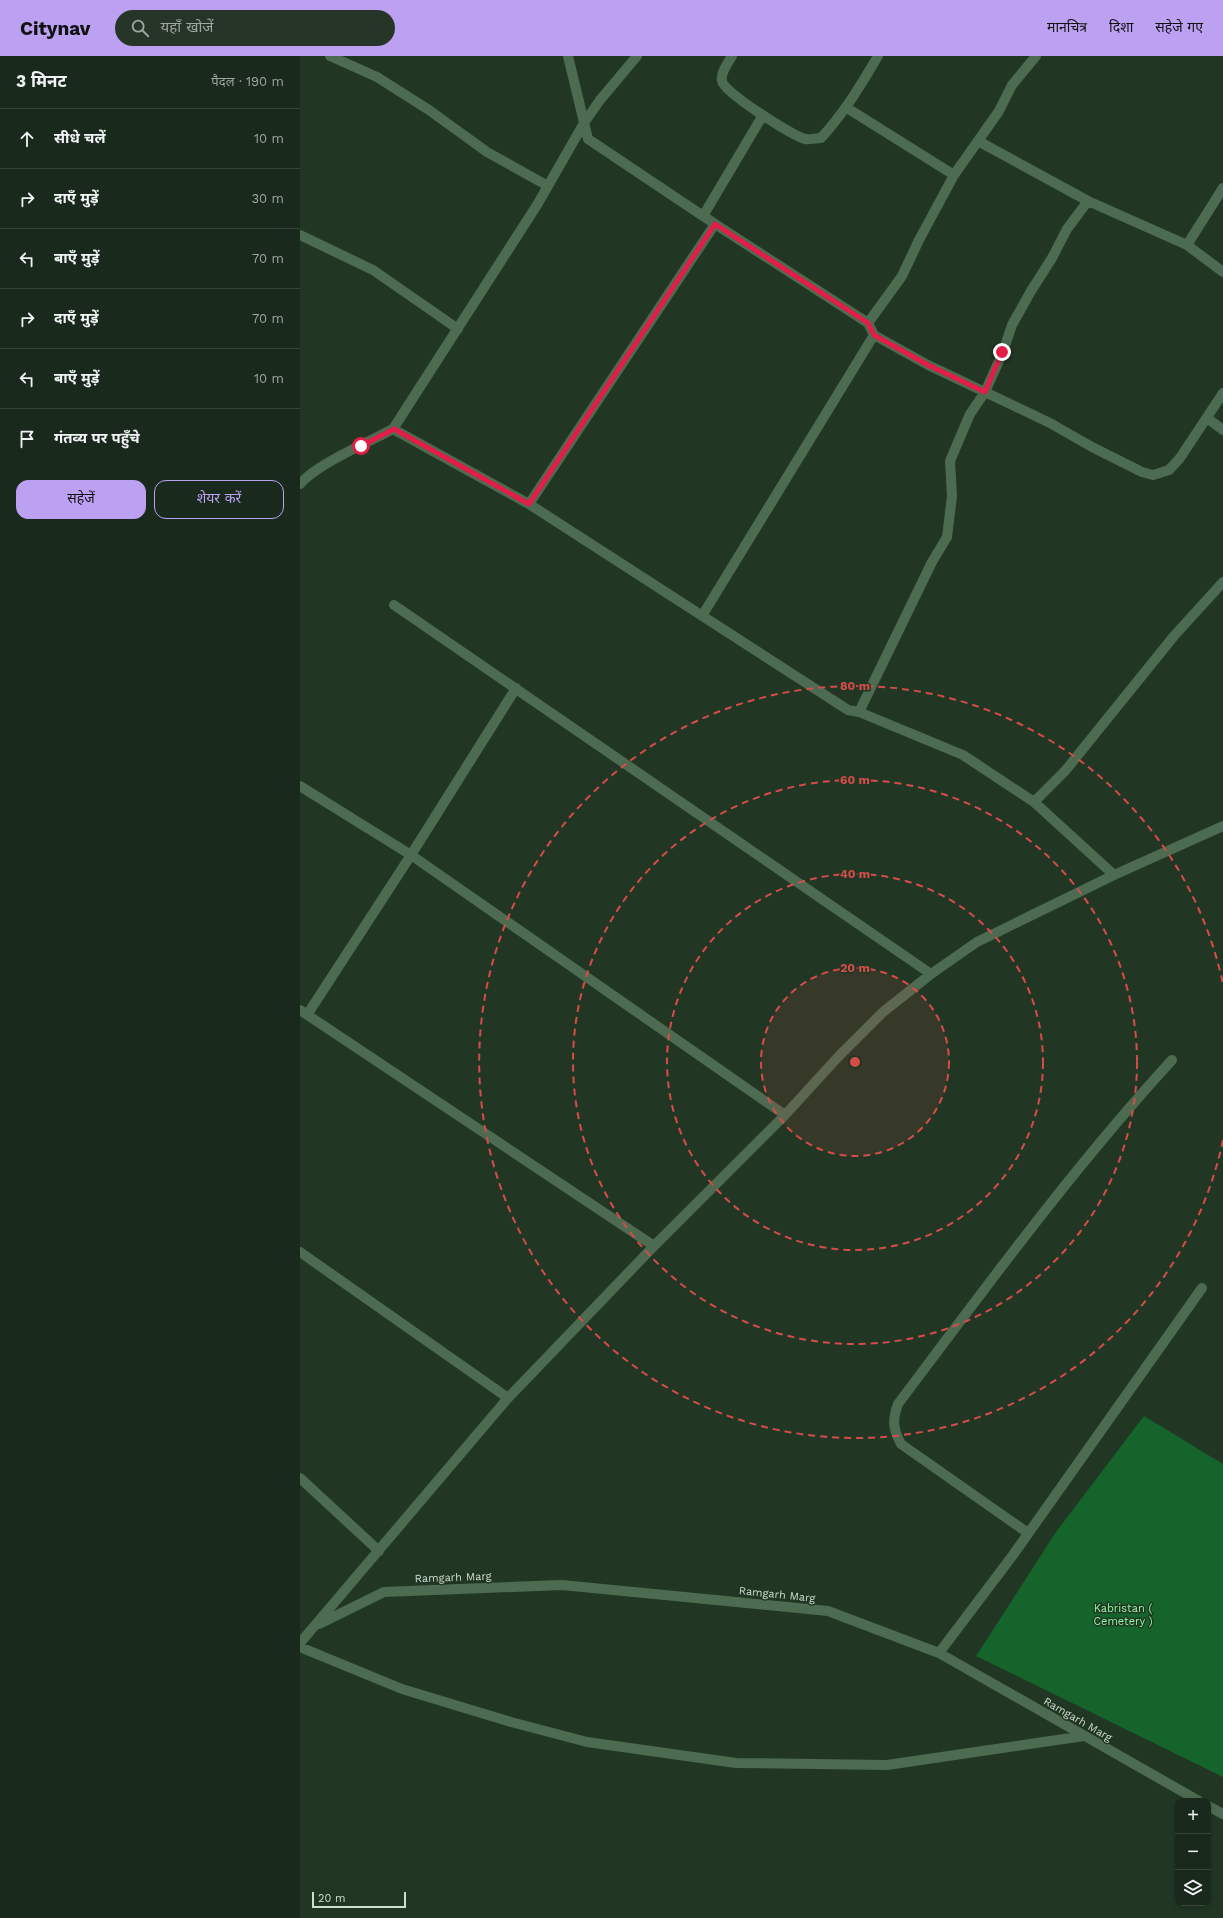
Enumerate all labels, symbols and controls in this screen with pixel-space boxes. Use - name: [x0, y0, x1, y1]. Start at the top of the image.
- search box: [115, 10, 395, 46]
- text: Citynav: [20, 17, 91, 40]
- icon: search: [129, 17, 151, 39]
- text: यहाँ खोजें: [161, 18, 213, 36]
- text: मानचित्र: [1047, 19, 1087, 35]
- text: दिशा: [1109, 19, 1133, 35]
- text: सहेजे गए: [1155, 19, 1203, 35]
- text: 3 मिनट: [16, 71, 67, 91]
- text: पैदल · 190 m: [211, 74, 284, 89]
- icon: ahead: [16, 128, 38, 150]
- text: सीधे चलें: [54, 129, 106, 147]
- text: 10 m: [254, 131, 284, 146]
- icon: right: [16, 188, 38, 210]
- text: दाएँ मुड़ें: [54, 189, 99, 207]
- text: 30 m: [252, 191, 284, 206]
- icon: left: [16, 248, 38, 270]
- text: बाएँ मुड़ें: [54, 249, 99, 267]
- text: 70 m: [252, 251, 284, 266]
- icon: right: [16, 308, 38, 330]
- text: दाएँ मुड़ें: [54, 309, 99, 327]
- text: 70 m: [252, 311, 284, 326]
- route end: [993, 343, 1011, 361]
- icon: left: [16, 368, 38, 390]
- text: बाएँ मुड़ें: [54, 369, 99, 387]
- text: 10 m: [254, 371, 284, 386]
- icon: arrive: [16, 428, 38, 450]
- text: गंतव्य पर पहुँचे: [54, 429, 140, 447]
- route start: [352, 437, 370, 455]
- button: सहेजें: [16, 480, 146, 519]
- button: शेयर करें: [154, 480, 284, 519]
- text: 80 m: [840, 679, 870, 693]
- text: 60 m: [840, 773, 870, 787]
- text: 40 m: [840, 867, 870, 881]
- text: 20 m: [840, 961, 870, 975]
- centre of rings: [848, 1055, 862, 1069]
- street label: Ramgarh Marg: [414, 1570, 492, 1585]
- street label: Ramgarh Marg: [738, 1584, 816, 1605]
- park label: Kabristan ( Cemetery ): [1093, 1602, 1153, 1628]
- street label: Ramgarh Marg: [1041, 1695, 1114, 1744]
- map controls: [1175, 1798, 1211, 1906]
- button: +: [1175, 1798, 1211, 1834]
- button: −: [1175, 1834, 1211, 1870]
- button: layers: [1175, 1870, 1211, 1906]
- scale bar: [312, 1890, 406, 1909]
- text: 20 m: [318, 1892, 346, 1905]

